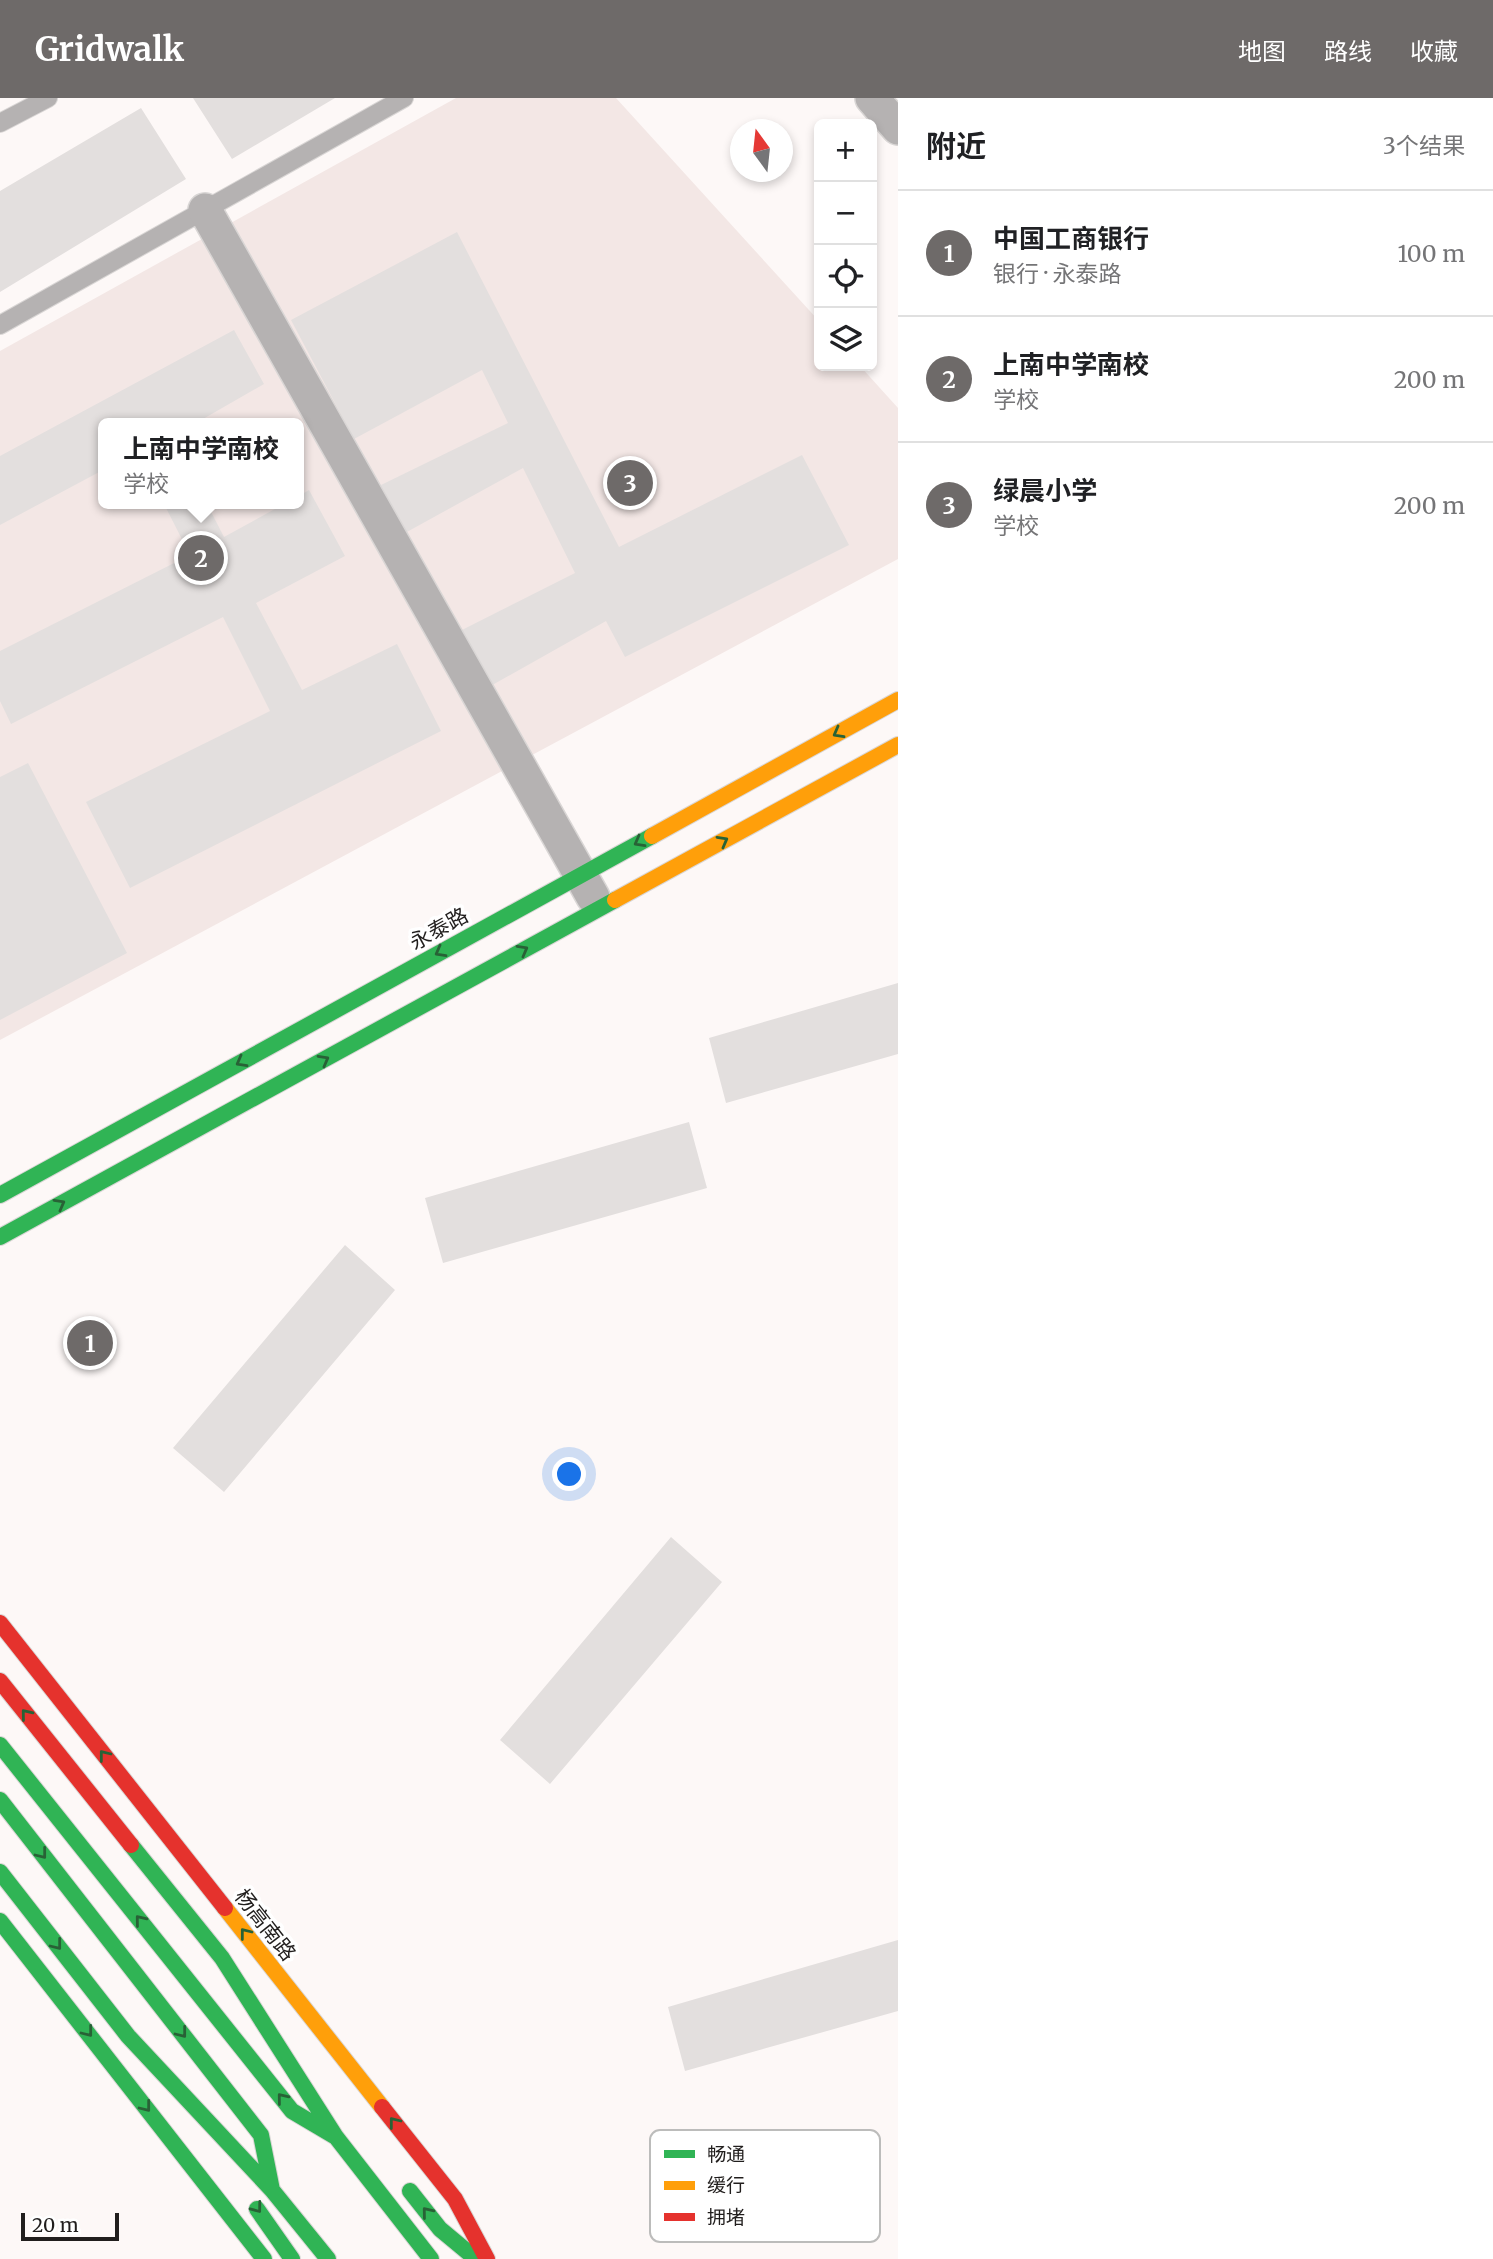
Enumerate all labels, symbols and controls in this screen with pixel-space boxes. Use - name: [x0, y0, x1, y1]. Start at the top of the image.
- text: Gridwalk: [35, 29, 184, 70]
- text: 地图: [1238, 36, 1286, 67]
- text: 路线: [1324, 36, 1372, 67]
- text: 收藏: [1410, 36, 1458, 67]
- north arrow: [730, 119, 793, 182]
- map controls: [814, 119, 877, 371]
- button: +: [814, 119, 877, 182]
- text: 附近: [926, 127, 986, 165]
- text: 3个结果: [1383, 131, 1465, 160]
- button: −: [814, 182, 877, 245]
- text: 中国工商银行: [993, 222, 1149, 255]
- text: 1: [944, 239, 954, 268]
- text: 100 m: [1397, 239, 1465, 268]
- button: locate: [814, 245, 877, 308]
- text: 银行 · 永泰路: [993, 259, 1122, 288]
- button: layers: [814, 308, 877, 371]
- text: 上南中学南校: [993, 348, 1149, 381]
- text: 2: [942, 365, 956, 394]
- text: 200 m: [1394, 365, 1465, 394]
- text: 学校: [993, 385, 1039, 414]
- popup: [98, 418, 304, 509]
- text: 上南中学南校: [123, 432, 279, 465]
- pin: 3: [607, 457, 653, 509]
- text: 学校: [123, 469, 169, 498]
- text: 绿晨小学: [993, 474, 1097, 507]
- text: 3: [942, 491, 956, 520]
- text: 200 m: [1394, 491, 1465, 520]
- text: 学校: [993, 511, 1039, 540]
- pin: 2: [178, 532, 224, 584]
- one-way arrow: [833, 725, 845, 738]
- one-way arrow: [634, 834, 646, 847]
- one-way arrow: [716, 836, 728, 849]
- street label: 永泰路: [405, 901, 473, 956]
- one-way arrow: [435, 944, 447, 957]
- one-way arrow: [516, 945, 529, 958]
- one-way arrow: [235, 1054, 248, 1067]
- one-way arrow: [317, 1054, 329, 1068]
- one-way arrow: [53, 1199, 65, 1212]
- pin: 1: [67, 1317, 113, 1369]
- your location: [552, 1457, 586, 1491]
- one-way arrow: [22, 1709, 35, 1721]
- one-way arrow: [99, 1750, 112, 1762]
- one-way arrow: [34, 1846, 46, 1859]
- street label: 杨高南路: [229, 1883, 302, 1966]
- one-way arrow: [135, 1915, 148, 1928]
- one-way arrow: [240, 1928, 253, 1941]
- one-way arrow: [49, 1938, 62, 1950]
- one-way arrow: [80, 2024, 93, 2036]
- one-way arrow: [174, 2026, 187, 2038]
- one-way arrow: [278, 2093, 290, 2106]
- one-way arrow: [138, 2099, 151, 2111]
- one-way arrow: [389, 2118, 402, 2130]
- legend: [650, 2130, 880, 2242]
- text: 畅通: [707, 2142, 745, 2166]
- text: 缓行: [707, 2173, 745, 2197]
- one-way arrow: [249, 2201, 261, 2213]
- text: 拥堵: [707, 2205, 745, 2229]
- one-way arrow: [422, 2208, 435, 2220]
- scale bar: [21, 2210, 119, 2242]
- text: 20 m: [32, 2213, 79, 2237]

